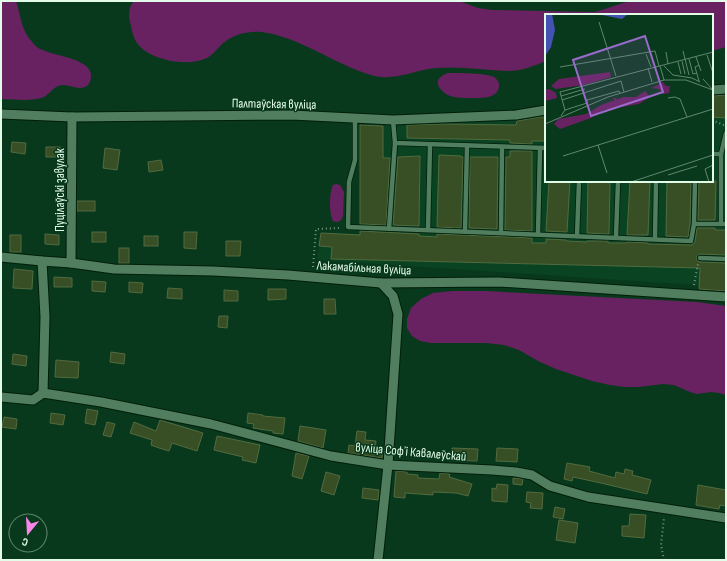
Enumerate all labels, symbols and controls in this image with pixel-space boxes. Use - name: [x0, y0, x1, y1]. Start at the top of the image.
- inset map: [545, 14, 713, 182]
- street label: Палтаўская вуліца: [232, 95, 316, 113]
- street label: Пуцілаўскі завулак: [52, 148, 68, 232]
- street label: Лакамабільная вуліца: [315, 257, 412, 278]
- street label: вуліца Софʼі Кавалеўскай: [355, 439, 467, 465]
- north arrow: [8, 513, 48, 553]
- text: С: [20, 535, 30, 549]

